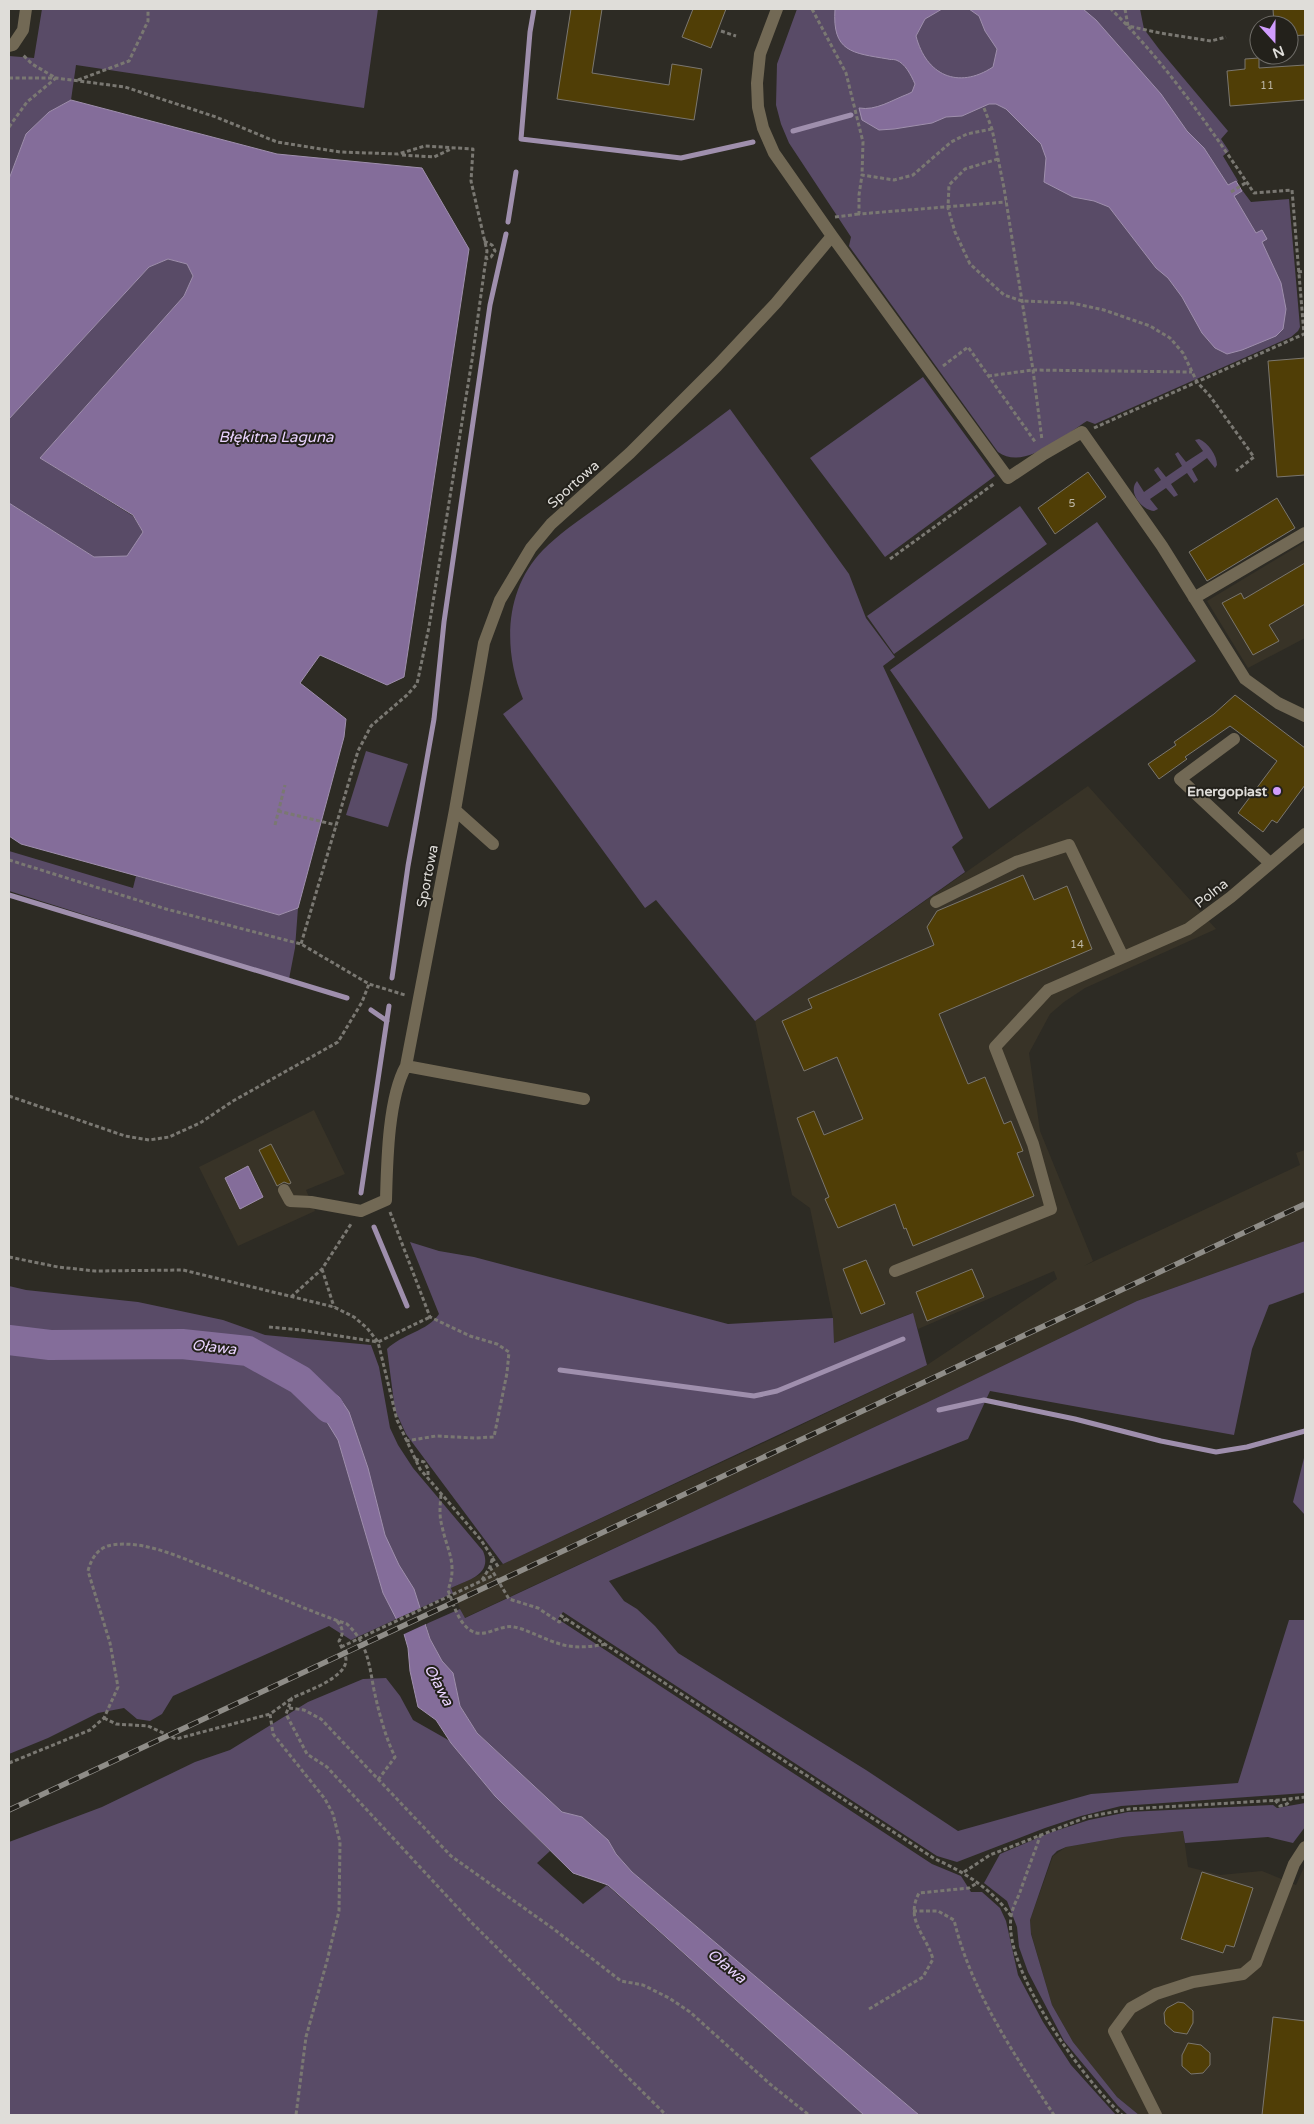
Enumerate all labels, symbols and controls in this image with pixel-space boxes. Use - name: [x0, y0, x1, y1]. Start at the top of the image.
- north arrow: [1249, 15, 1299, 65]
- text: N: [1270, 42, 1287, 62]
- house number: 11: [1260, 79, 1274, 92]
- water label: Błękitna Laguna: [218, 428, 334, 446]
- street label: Sportowa: [544, 457, 603, 512]
- house number: 5: [1069, 497, 1076, 510]
- place label: Energopiast: [1187, 783, 1268, 800]
- marker: Energopiast: [1271, 785, 1283, 797]
- street label: Sportowa: [413, 843, 442, 909]
- street label: Polna: [1191, 875, 1231, 912]
- house number: 14: [1070, 938, 1084, 951]
- water label: Oława: [191, 1336, 238, 1358]
- water label: Oława: [421, 1661, 458, 1709]
- water label: Oława: [704, 1945, 750, 1987]

